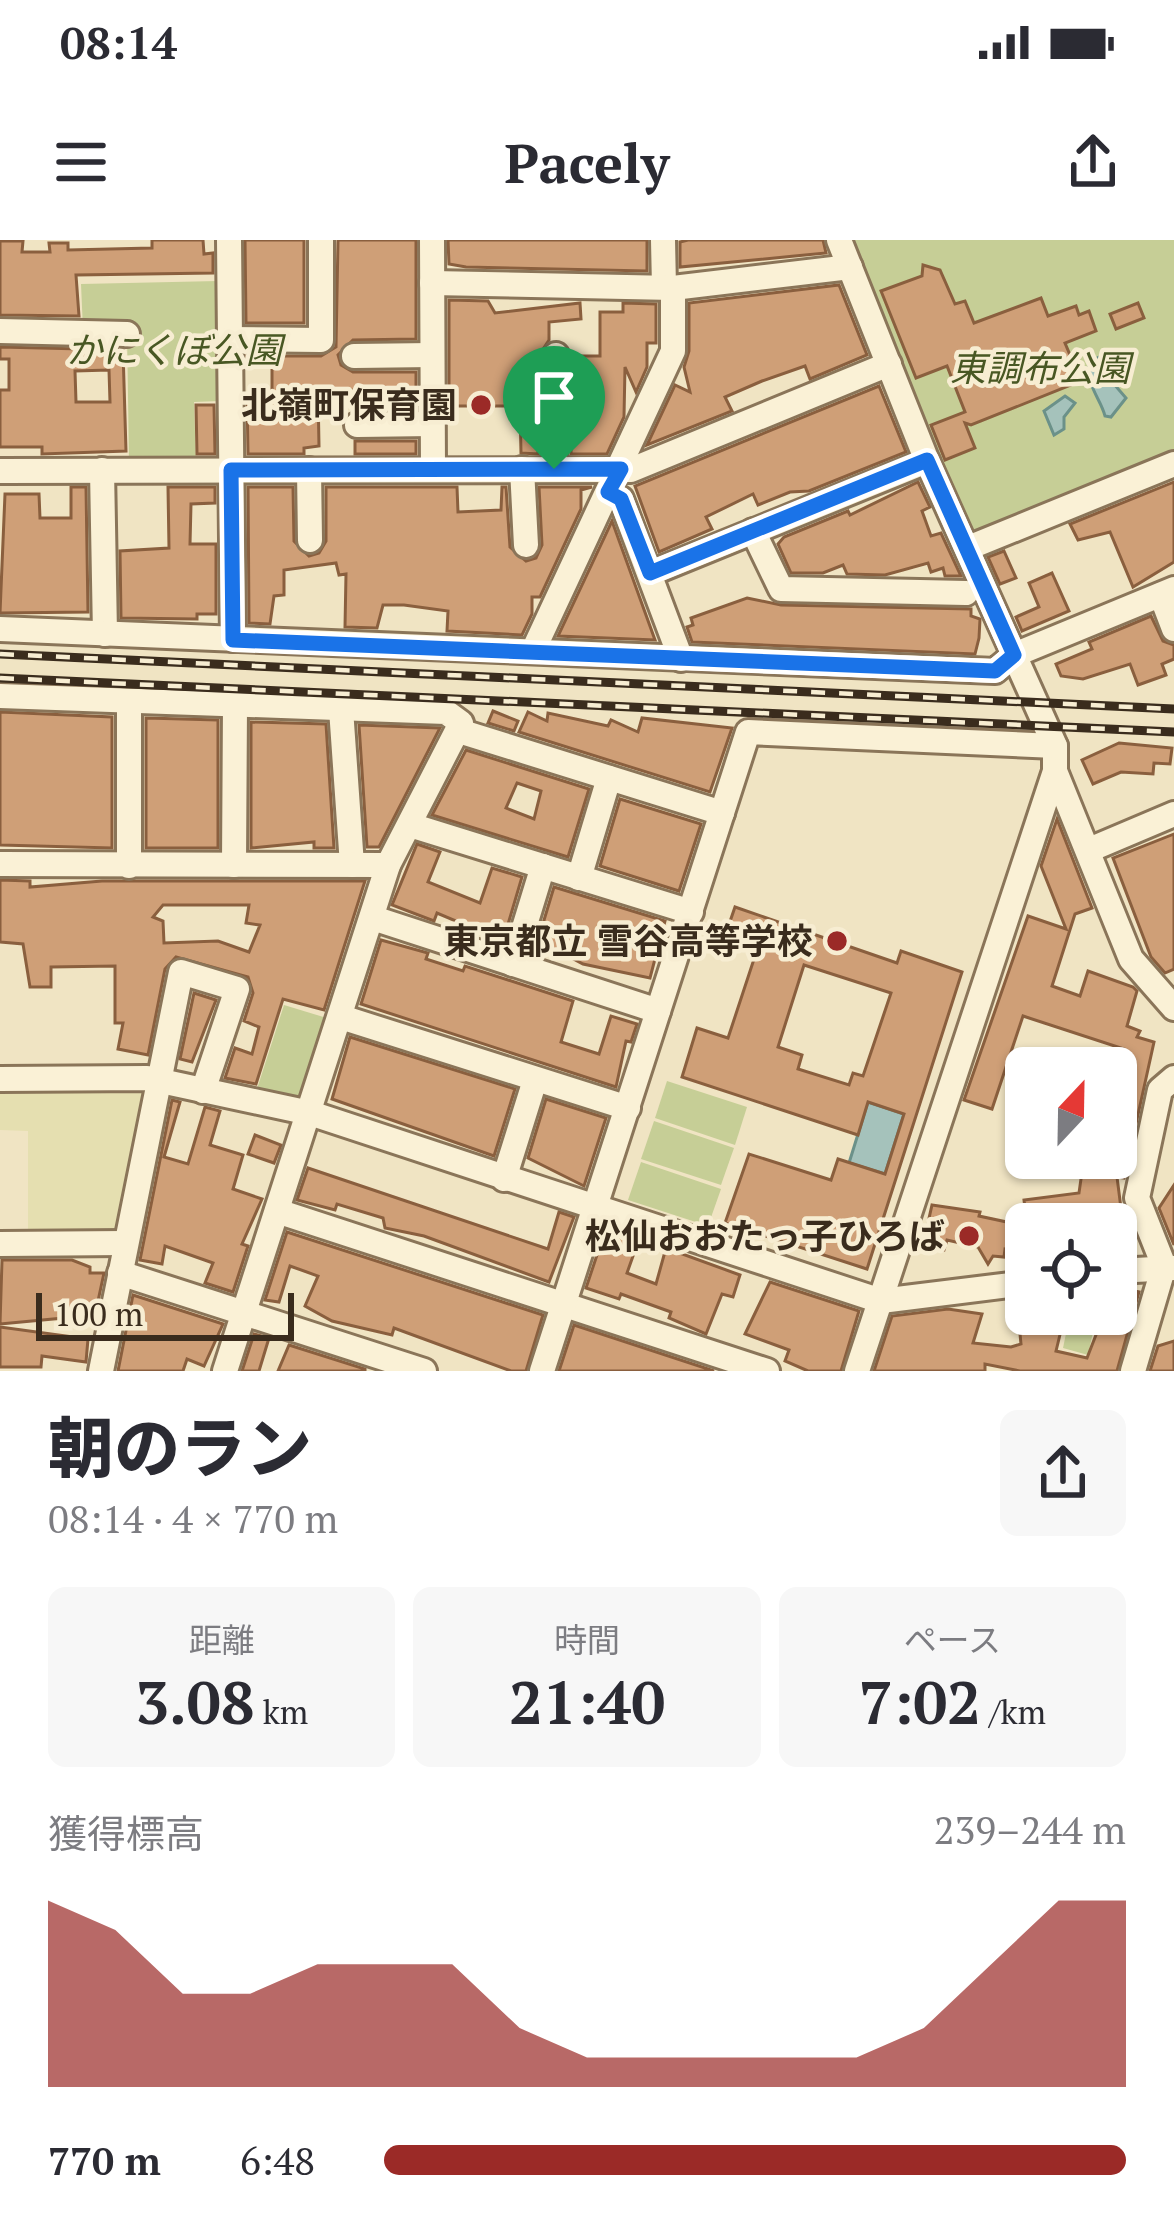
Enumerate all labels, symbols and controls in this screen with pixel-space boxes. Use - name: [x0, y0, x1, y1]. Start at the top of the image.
- text: 08:14: [60, 12, 177, 72]
- text: Pacely: [504, 127, 670, 198]
- icon: menu: [48, 129, 114, 195]
- icon: share: [1060, 129, 1126, 195]
- park label: かにくぼ公園: [66, 326, 287, 373]
- park label: 東調布公園: [950, 344, 1135, 391]
- pin: [503, 346, 605, 469]
- icon: arrive: [521, 364, 587, 430]
- place label: 北嶺町保育園: [241, 381, 457, 428]
- marker: 北嶺町保育園: [468, 392, 494, 418]
- place label: 東京都立 雪谷高等学校: [443, 917, 813, 964]
- marker: 東京都立 雪谷高等学校: [824, 928, 850, 954]
- north arrow: [1005, 1047, 1137, 1179]
- map controls: [1005, 1047, 1137, 1335]
- button: locate: [1005, 1203, 1137, 1335]
- place label: 松仙おおたっ子ひろば: [585, 1212, 945, 1259]
- marker: 松仙おおたっ子ひろば: [956, 1223, 982, 1249]
- scale bar: [36, 1287, 294, 1340]
- text: 100 m: [54, 1292, 143, 1335]
- text: 朝のラン: [48, 1403, 312, 1491]
- button: share: [1000, 1410, 1126, 1536]
- text: 08:14 · 4 × 770 m: [48, 1492, 338, 1544]
- text: 距離: [189, 1618, 255, 1661]
- text: 時間: [554, 1618, 620, 1661]
- text: ペース: [904, 1618, 1001, 1661]
- text: 3.08: [135, 1662, 255, 1741]
- text: 21:40: [509, 1662, 665, 1741]
- text: 7:02: [859, 1662, 981, 1741]
- text: km: [255, 1690, 308, 1733]
- text: /km: [981, 1690, 1046, 1733]
- text: 239–244 m: [934, 1803, 1126, 1855]
- text: 獲得標高: [48, 1807, 204, 1859]
- text: 770 m: [48, 2134, 161, 2186]
- text: 6:48: [240, 2134, 315, 2186]

